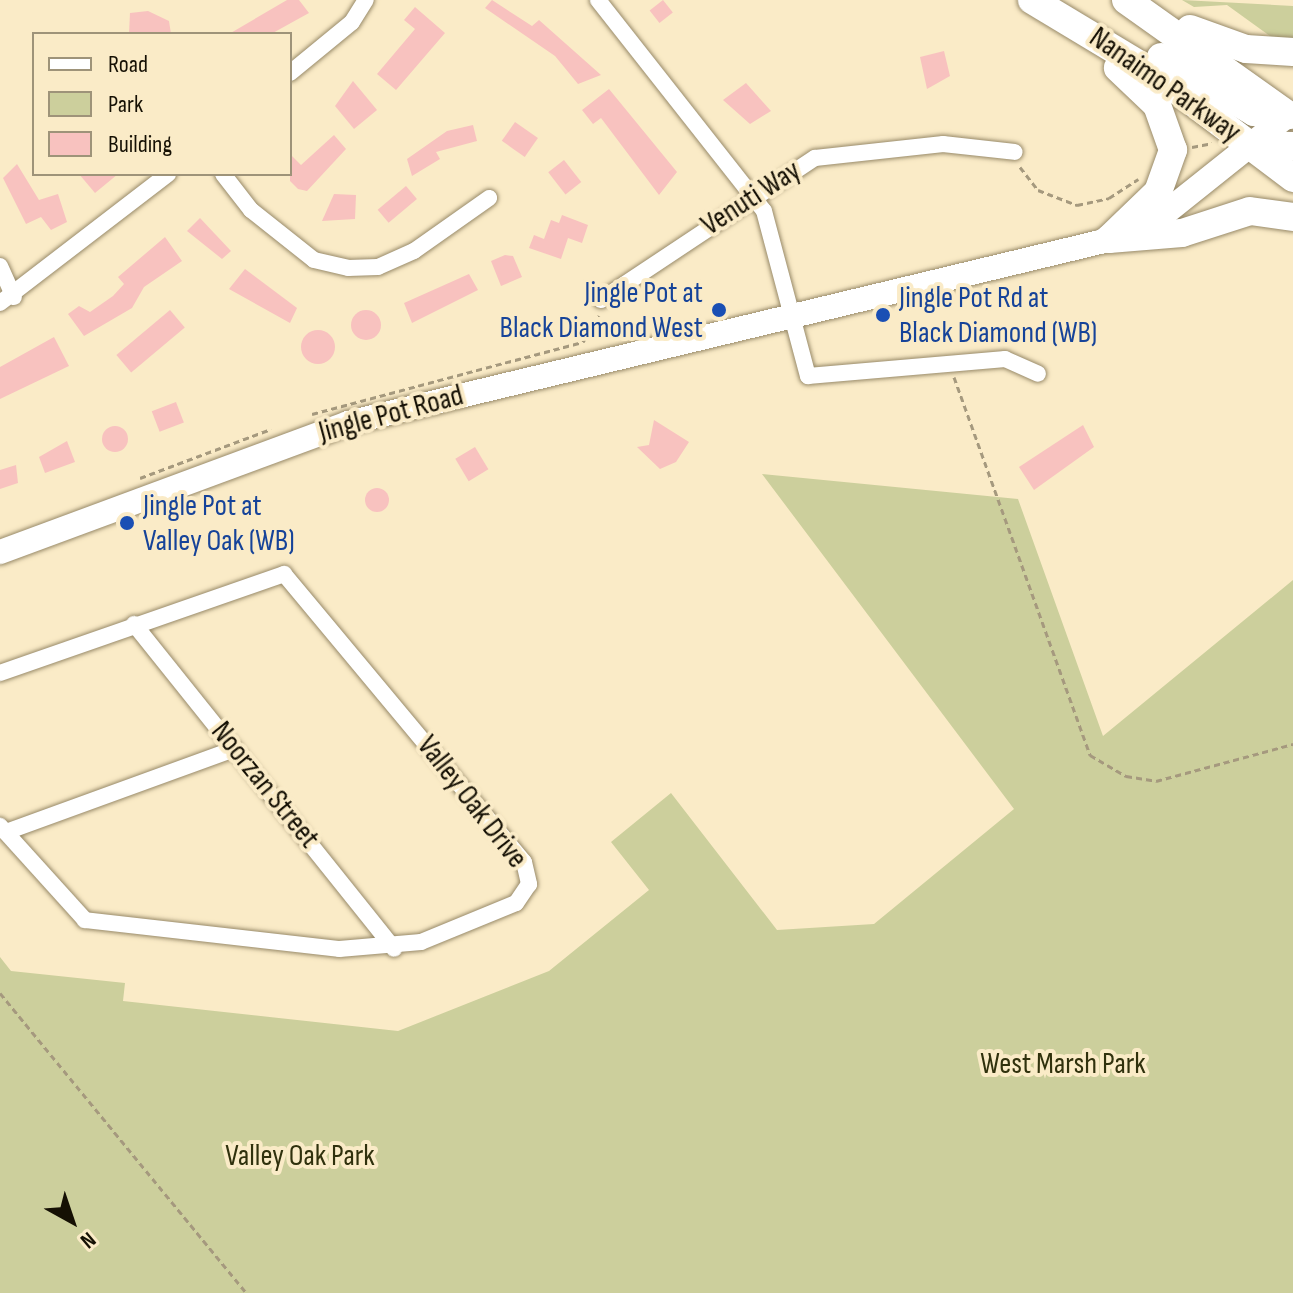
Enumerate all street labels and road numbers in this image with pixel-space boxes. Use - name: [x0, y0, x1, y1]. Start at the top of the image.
- street label: Nanaimo Parkway: [1082, 20, 1248, 150]
- street label: Venuti Way: [695, 153, 807, 243]
- street label: Jingle Pot Road: [315, 377, 467, 451]
- street label: Noorzan Street: [203, 715, 327, 855]
- street label: Valley Oak Drive: [409, 729, 535, 875]

